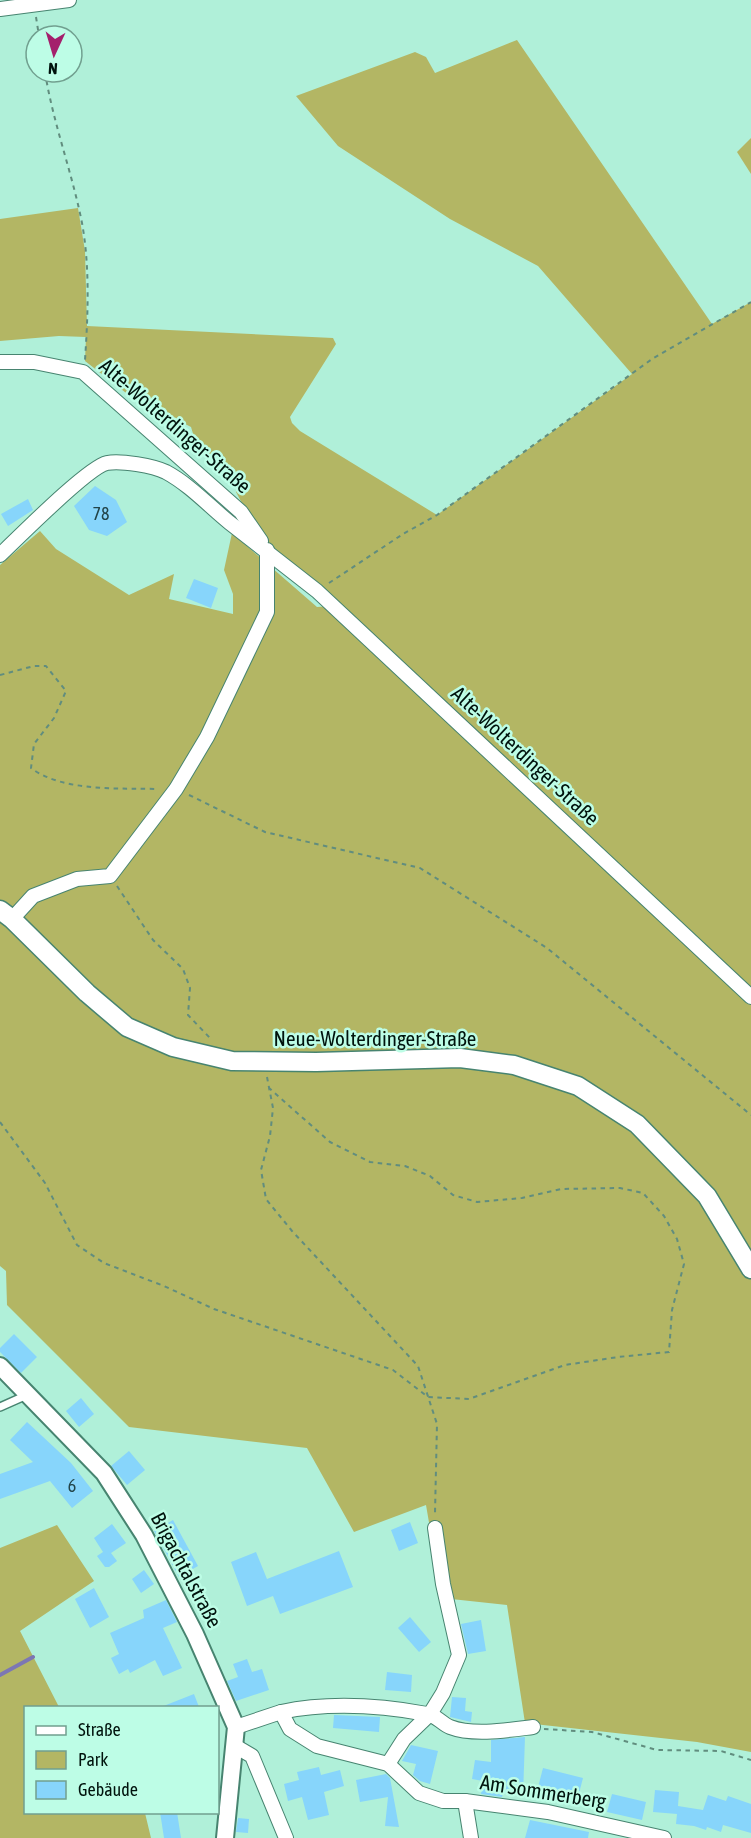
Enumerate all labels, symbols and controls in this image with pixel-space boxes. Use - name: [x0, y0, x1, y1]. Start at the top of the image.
- north arrow: [24, 24, 84, 84]
- text: N: [48, 60, 58, 78]
- street label: Alte-Wolterdinger-Straße: [95, 353, 256, 497]
- house number: 78: [93, 503, 109, 524]
- street label: Alte-Wolterdinger-Straße: [447, 681, 604, 830]
- street label: Neue-Wolterdinger-Straße: [274, 1026, 476, 1050]
- house number: 6: [68, 1475, 76, 1496]
- street label: Brigachtalstraße: [146, 1508, 227, 1631]
- legend: [24, 1706, 219, 1814]
- text: Straße: [78, 1719, 121, 1740]
- text: Park: [78, 1749, 108, 1770]
- street label: Am Sommerberg: [479, 1769, 608, 1813]
- text: Gebäude: [78, 1779, 138, 1800]

